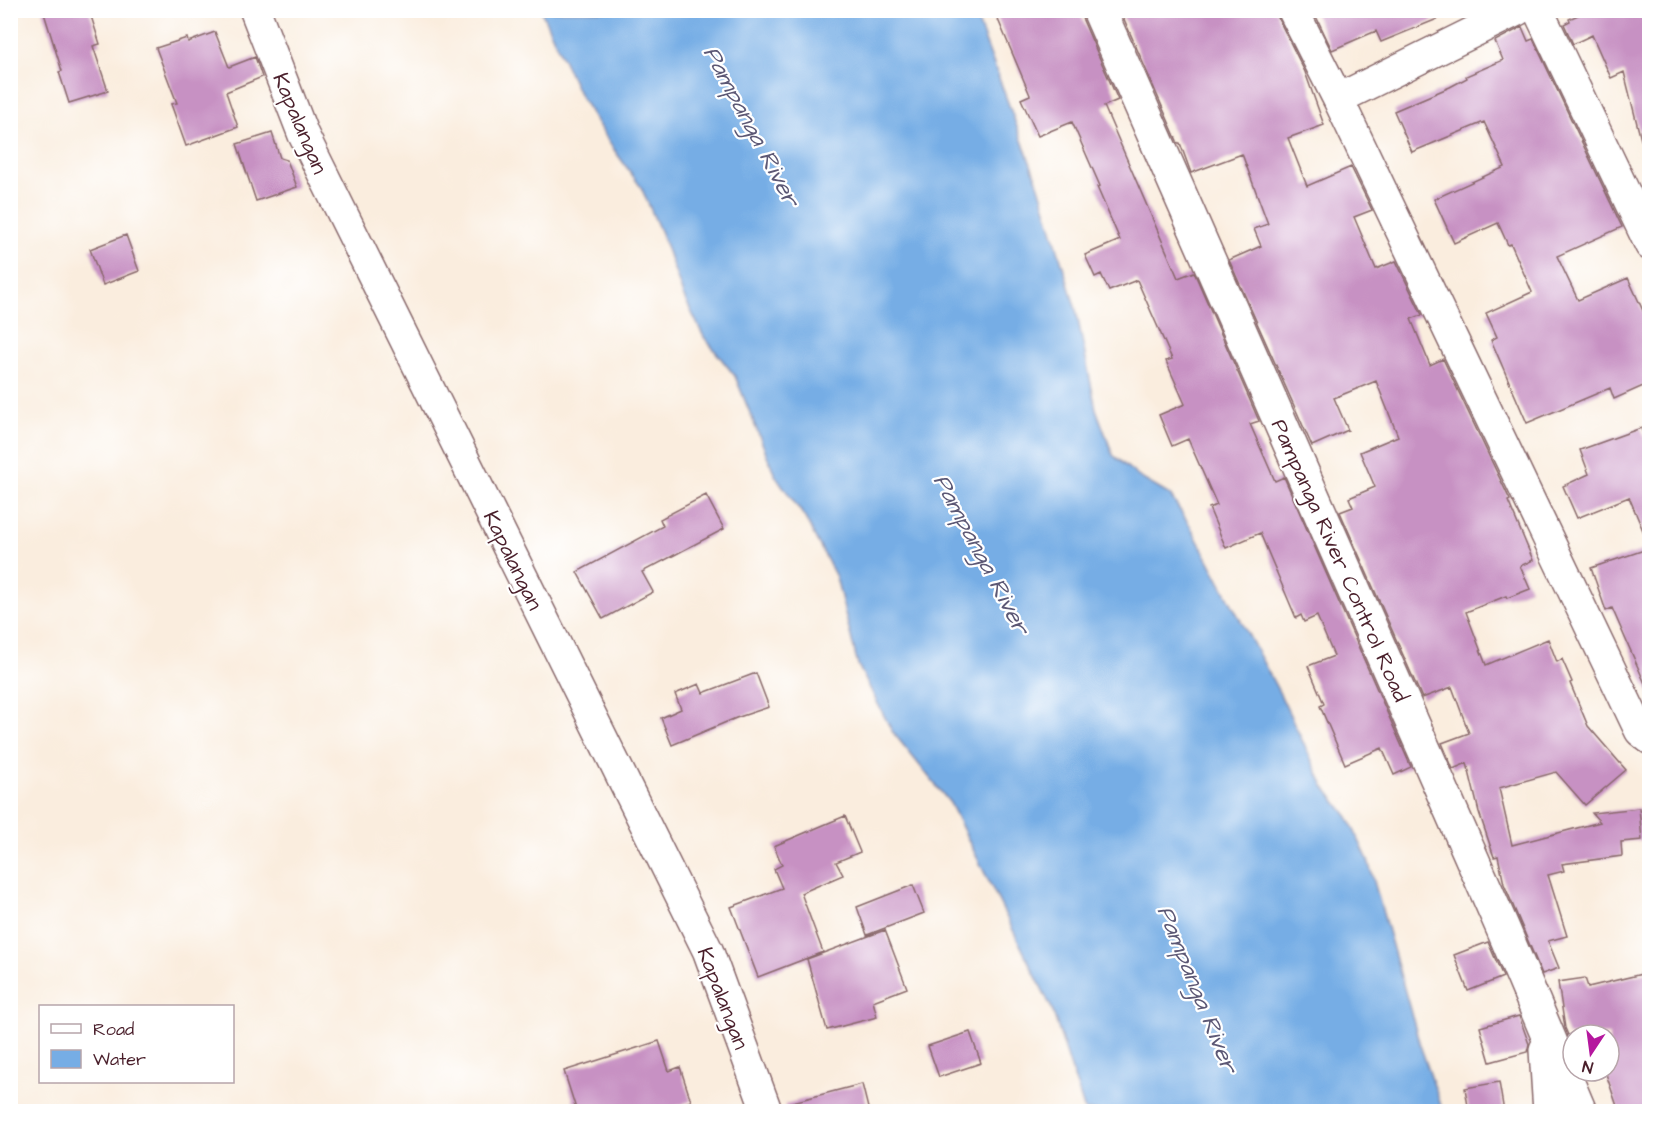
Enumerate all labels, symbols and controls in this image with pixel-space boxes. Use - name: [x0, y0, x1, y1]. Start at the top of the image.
- water label: Pampanga River: [694, 40, 809, 216]
- street label: Kapalangan: [263, 68, 335, 179]
- street label: Pampanga River Control Road: [1262, 414, 1416, 707]
- water label: Pampanga River: [924, 468, 1039, 644]
- street label: Kapalangan: [474, 506, 550, 616]
- water label: Pampanga River: [1147, 901, 1247, 1081]
- street label: Kapalangan: [688, 943, 756, 1054]
- legend: [39, 1005, 234, 1083]
- text: Road: [93, 1017, 134, 1042]
- north arrow: [1561, 1023, 1621, 1083]
- text: Water: [93, 1047, 146, 1072]
- text: N: [1580, 1055, 1595, 1078]

